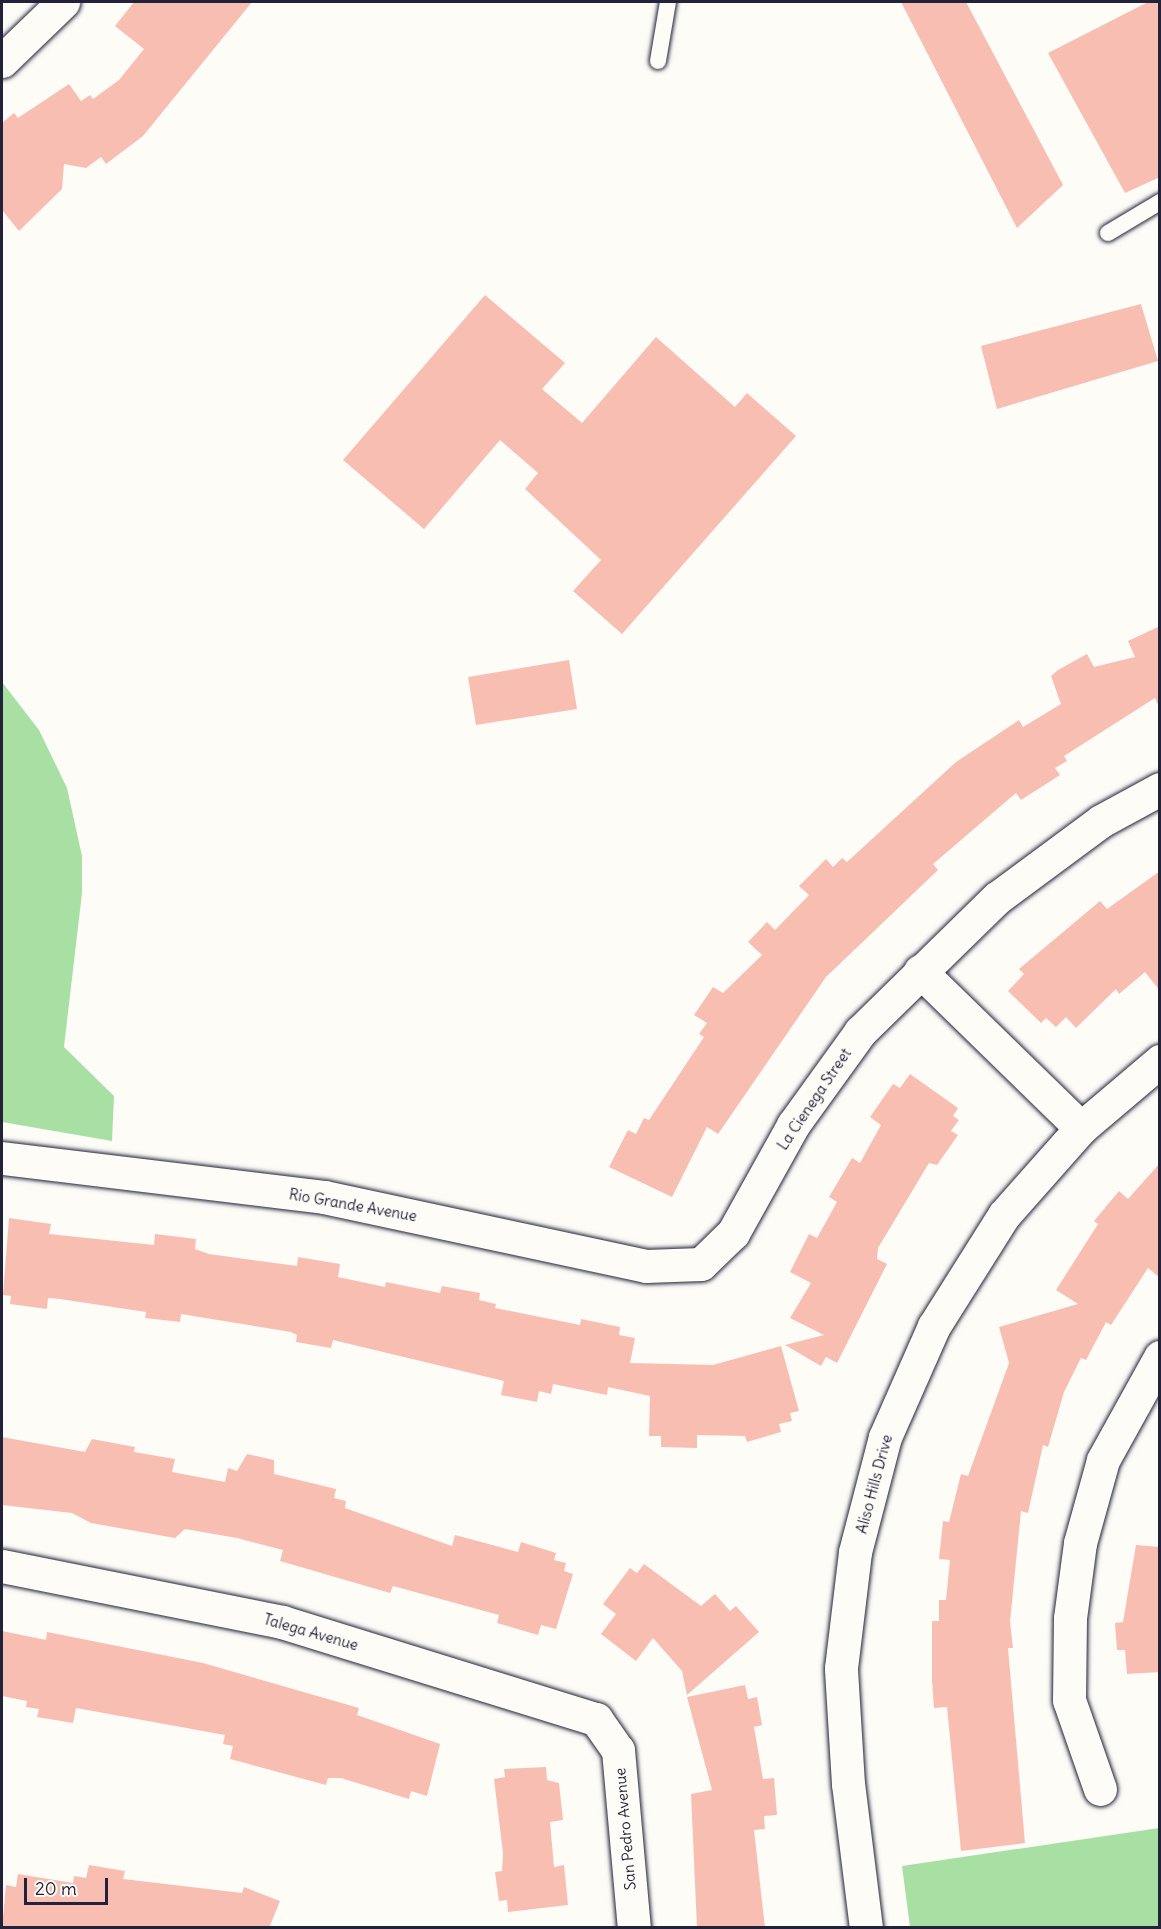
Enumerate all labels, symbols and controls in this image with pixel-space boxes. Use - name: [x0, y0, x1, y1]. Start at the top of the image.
- street label: La Cienega Street: [773, 1045, 855, 1153]
- street label: Rio Grande Avenue: [288, 1185, 418, 1225]
- street label: Aliso Hills Drive: [852, 1432, 896, 1536]
- street label: Talega Avenue: [262, 1610, 360, 1654]
- street label: San Pedro Avenue: [611, 1767, 639, 1891]
- scale bar: [27, 1866, 111, 1904]
- text: 20 m: [35, 1877, 77, 1900]

